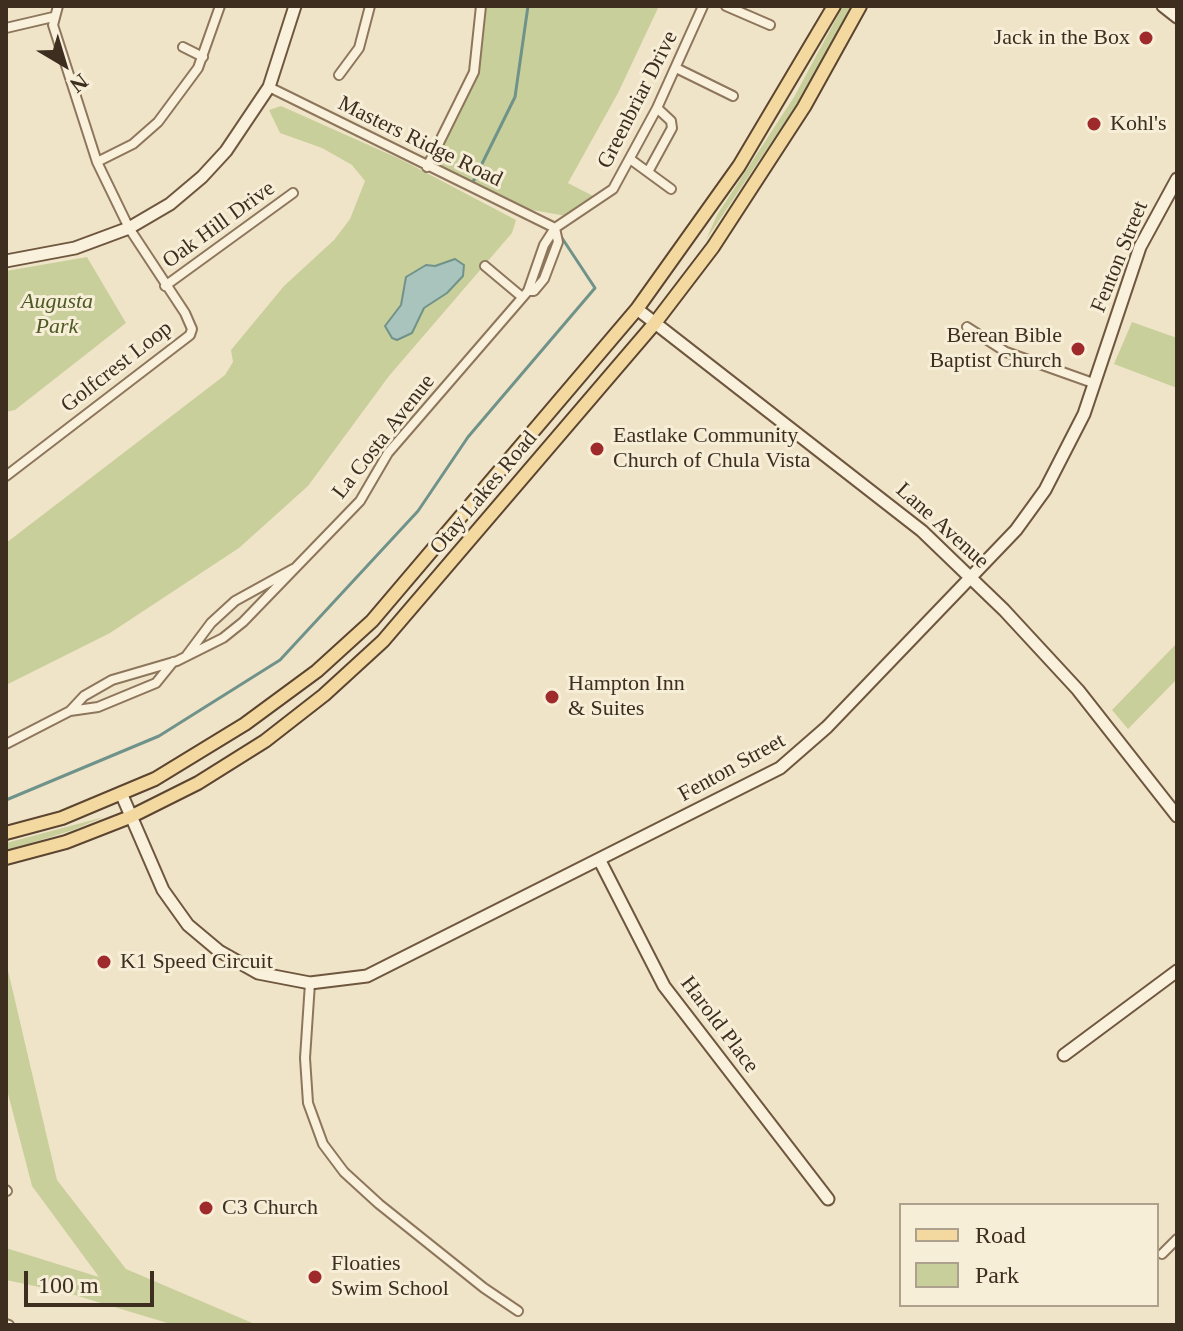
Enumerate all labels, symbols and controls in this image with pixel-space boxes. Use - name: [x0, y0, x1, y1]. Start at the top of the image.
- north arrow: [24, 24, 104, 104]
- place label: Jack in the Box: [994, 25, 1130, 51]
- street label: Greenbriar Drive: [592, 27, 684, 173]
- marker: Jack in the Box: [1137, 29, 1155, 47]
- text: N: [65, 69, 93, 98]
- street label: Masters Ridge Road: [333, 91, 507, 193]
- place label: Kohl's: [1110, 111, 1167, 137]
- marker: Kohl's: [1085, 115, 1103, 133]
- street label: Oak Hill Drive: [158, 176, 280, 274]
- street label: Fenton Street: [1086, 197, 1154, 317]
- park label: Augusta Park: [21, 289, 93, 340]
- street label: Golfcrest Loop: [56, 315, 178, 419]
- place label: Berean Bible Baptist Church: [929, 323, 1062, 374]
- marker: Berean Bible Baptist Church: [1069, 340, 1087, 358]
- street label: La Costa Avenue: [327, 369, 441, 505]
- place label: Eastlake Community Church of Chula Vista: [613, 423, 810, 474]
- street label: Otay Lakes Road: [425, 426, 543, 560]
- marker: Eastlake Community Church of Chula Vista: [588, 440, 606, 458]
- street label: Lane Avenue: [890, 477, 994, 575]
- place label: Hampton Inn & Suites: [568, 671, 685, 722]
- marker: Hampton Inn & Suites: [543, 688, 561, 706]
- street label: Fenton Street: [674, 728, 790, 808]
- place label: K1 Speed Circuit: [120, 949, 273, 975]
- marker: K1 Speed Circuit: [95, 953, 113, 971]
- street label: Harold Place: [674, 971, 764, 1079]
- place label: C3 Church: [222, 1195, 318, 1221]
- marker: C3 Church: [197, 1199, 215, 1217]
- legend: [899, 1203, 1159, 1307]
- text: Road: [975, 1222, 1026, 1248]
- place label: Floaties Swim School: [331, 1251, 449, 1302]
- scale bar: [28, 1255, 158, 1305]
- text: Park: [975, 1262, 1019, 1288]
- marker: Floaties Swim School: [306, 1268, 324, 1286]
- text: 100 m: [38, 1272, 99, 1298]

